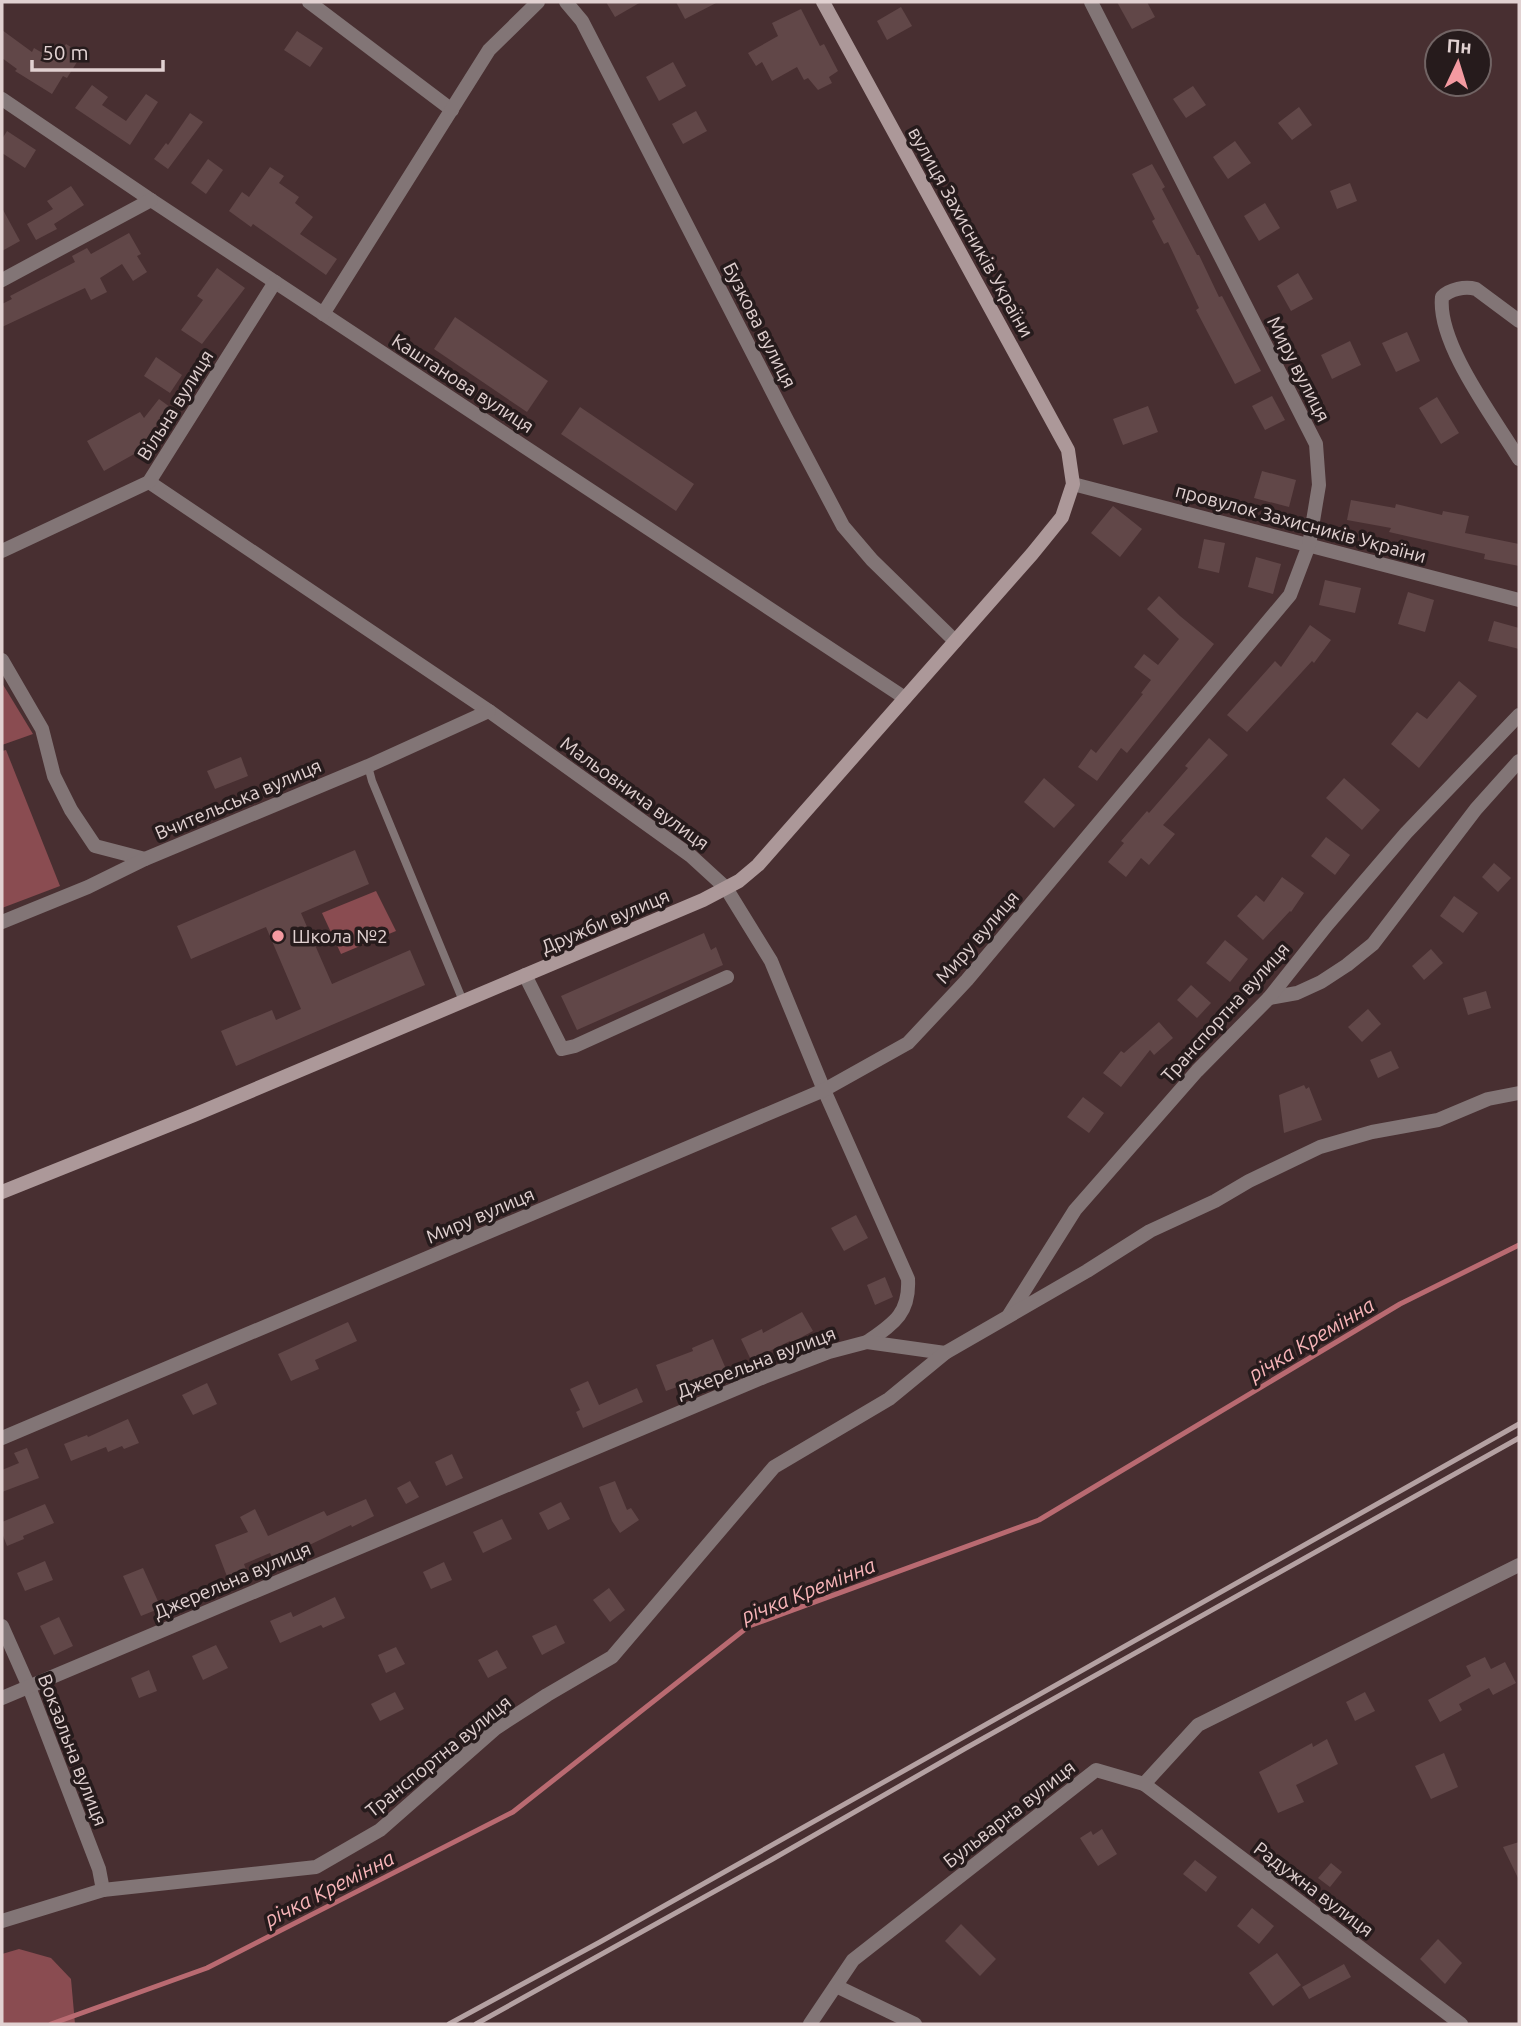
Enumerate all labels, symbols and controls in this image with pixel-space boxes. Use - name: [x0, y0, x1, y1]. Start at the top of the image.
- scale bar: [32, 28, 163, 72]
- north arrow: [1423, 28, 1493, 98]
- text: Пн: [1446, 34, 1472, 58]
- text: 50 m: [42, 40, 89, 64]
- street label: вулиця Захисників України: [904, 123, 1038, 341]
- street label: Бузкова вулиця: [719, 259, 801, 391]
- street label: Миру вулиця: [1263, 313, 1335, 425]
- street label: Каштанова вулиця: [388, 329, 538, 437]
- street label: Вільна вулиця: [132, 346, 218, 464]
- street label: провулок Захисників України: [1173, 479, 1429, 567]
- street label: Мальовнича вулиця: [556, 732, 714, 854]
- street label: Вчительська вулиця: [151, 754, 325, 844]
- street label: Дружби вулиця: [538, 884, 672, 958]
- street label: Миру вулиця: [931, 886, 1023, 988]
- place label: Школа №2: [292, 925, 388, 947]
- marker: Школа №2: [270, 928, 286, 944]
- street label: Транспортна вулиця: [1156, 938, 1294, 1086]
- street label: Миру вулиця: [423, 1182, 537, 1248]
- water label: річка Кремінна: [1243, 1292, 1378, 1386]
- street label: Джерельна вулиця: [673, 1322, 839, 1402]
- street label: Джерельна вулиця: [150, 1537, 314, 1623]
- water label: річка Кремінна: [737, 1552, 878, 1628]
- street label: Вокзальна вулиця: [34, 1671, 112, 1829]
- street label: Транспортна вулиця: [361, 1691, 515, 1821]
- street label: Бульварна вулиця: [939, 1756, 1079, 1872]
- street label: Радужна вулиця: [1250, 1837, 1378, 1941]
- water label: річка Кремінна: [259, 1845, 398, 1931]

